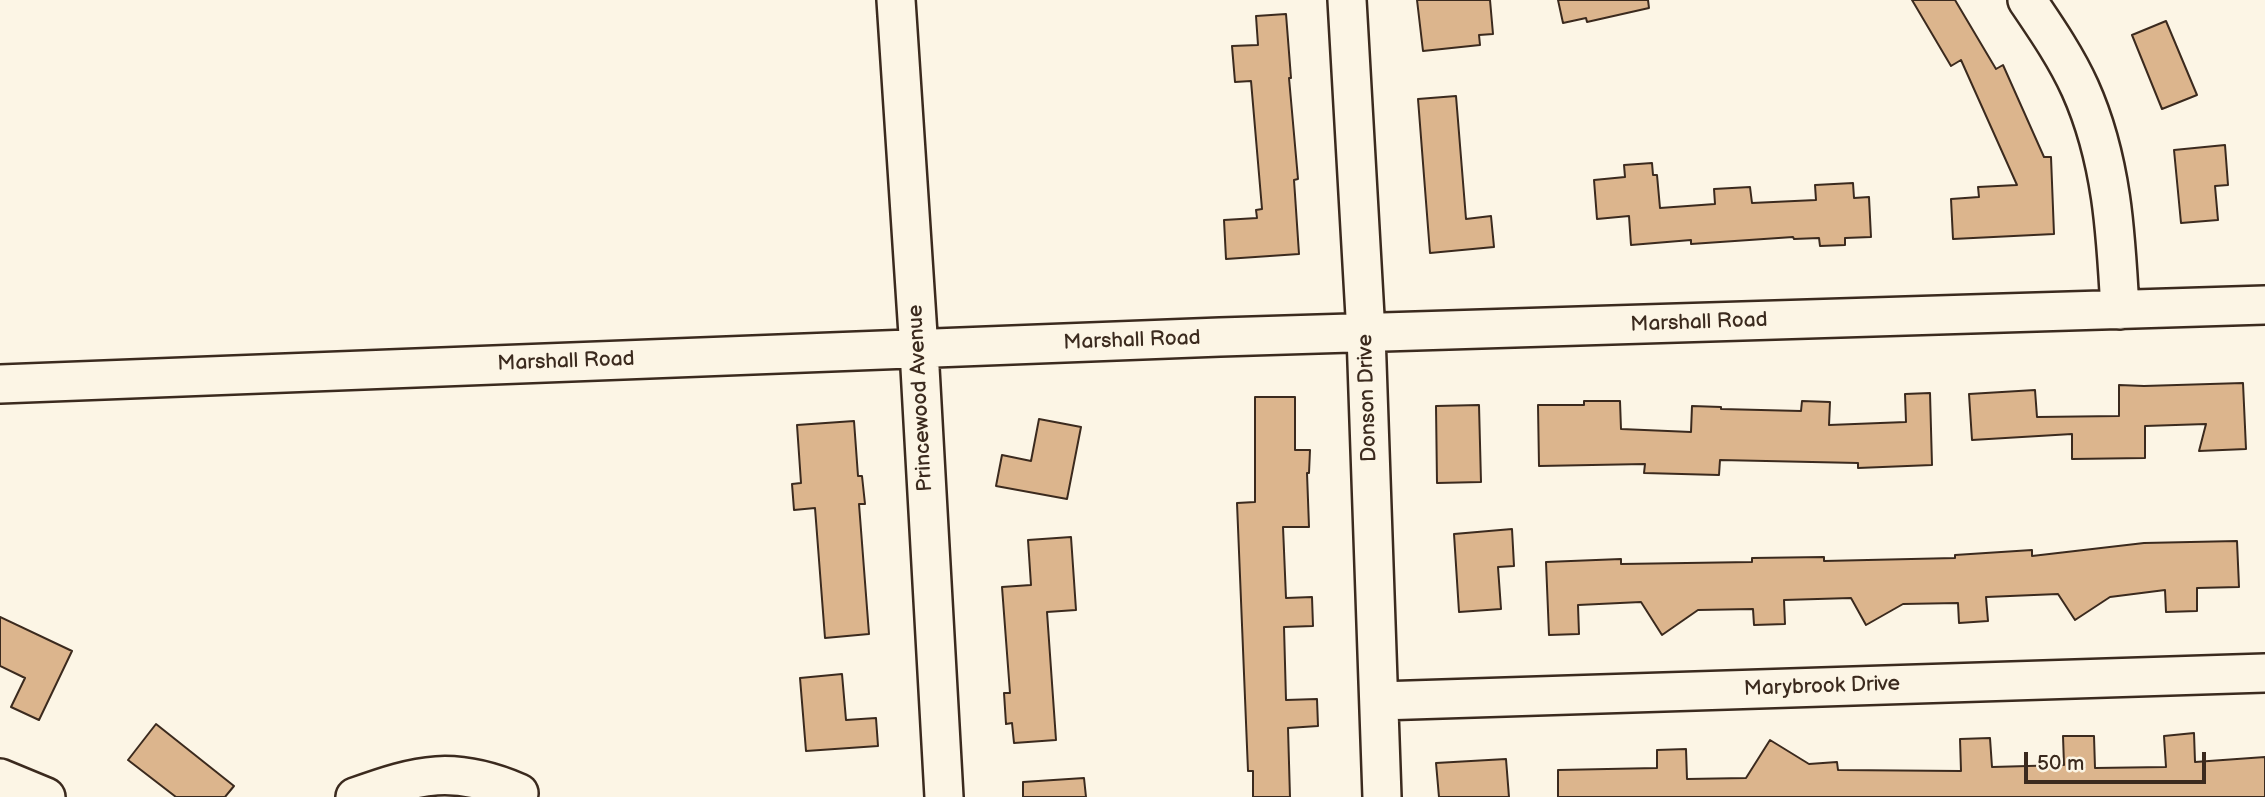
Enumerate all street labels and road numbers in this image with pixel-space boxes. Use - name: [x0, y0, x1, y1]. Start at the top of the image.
- street label: Princewood Avenue: [904, 304, 938, 492]
- street label: Marshall Road: [1630, 308, 1768, 338]
- street label: Marshall Road: [1063, 326, 1201, 356]
- street label: Donson Drive: [1353, 334, 1383, 462]
- street label: Marshall Road: [497, 347, 635, 377]
- street label: Marybrook Drive: [1743, 672, 1901, 702]

